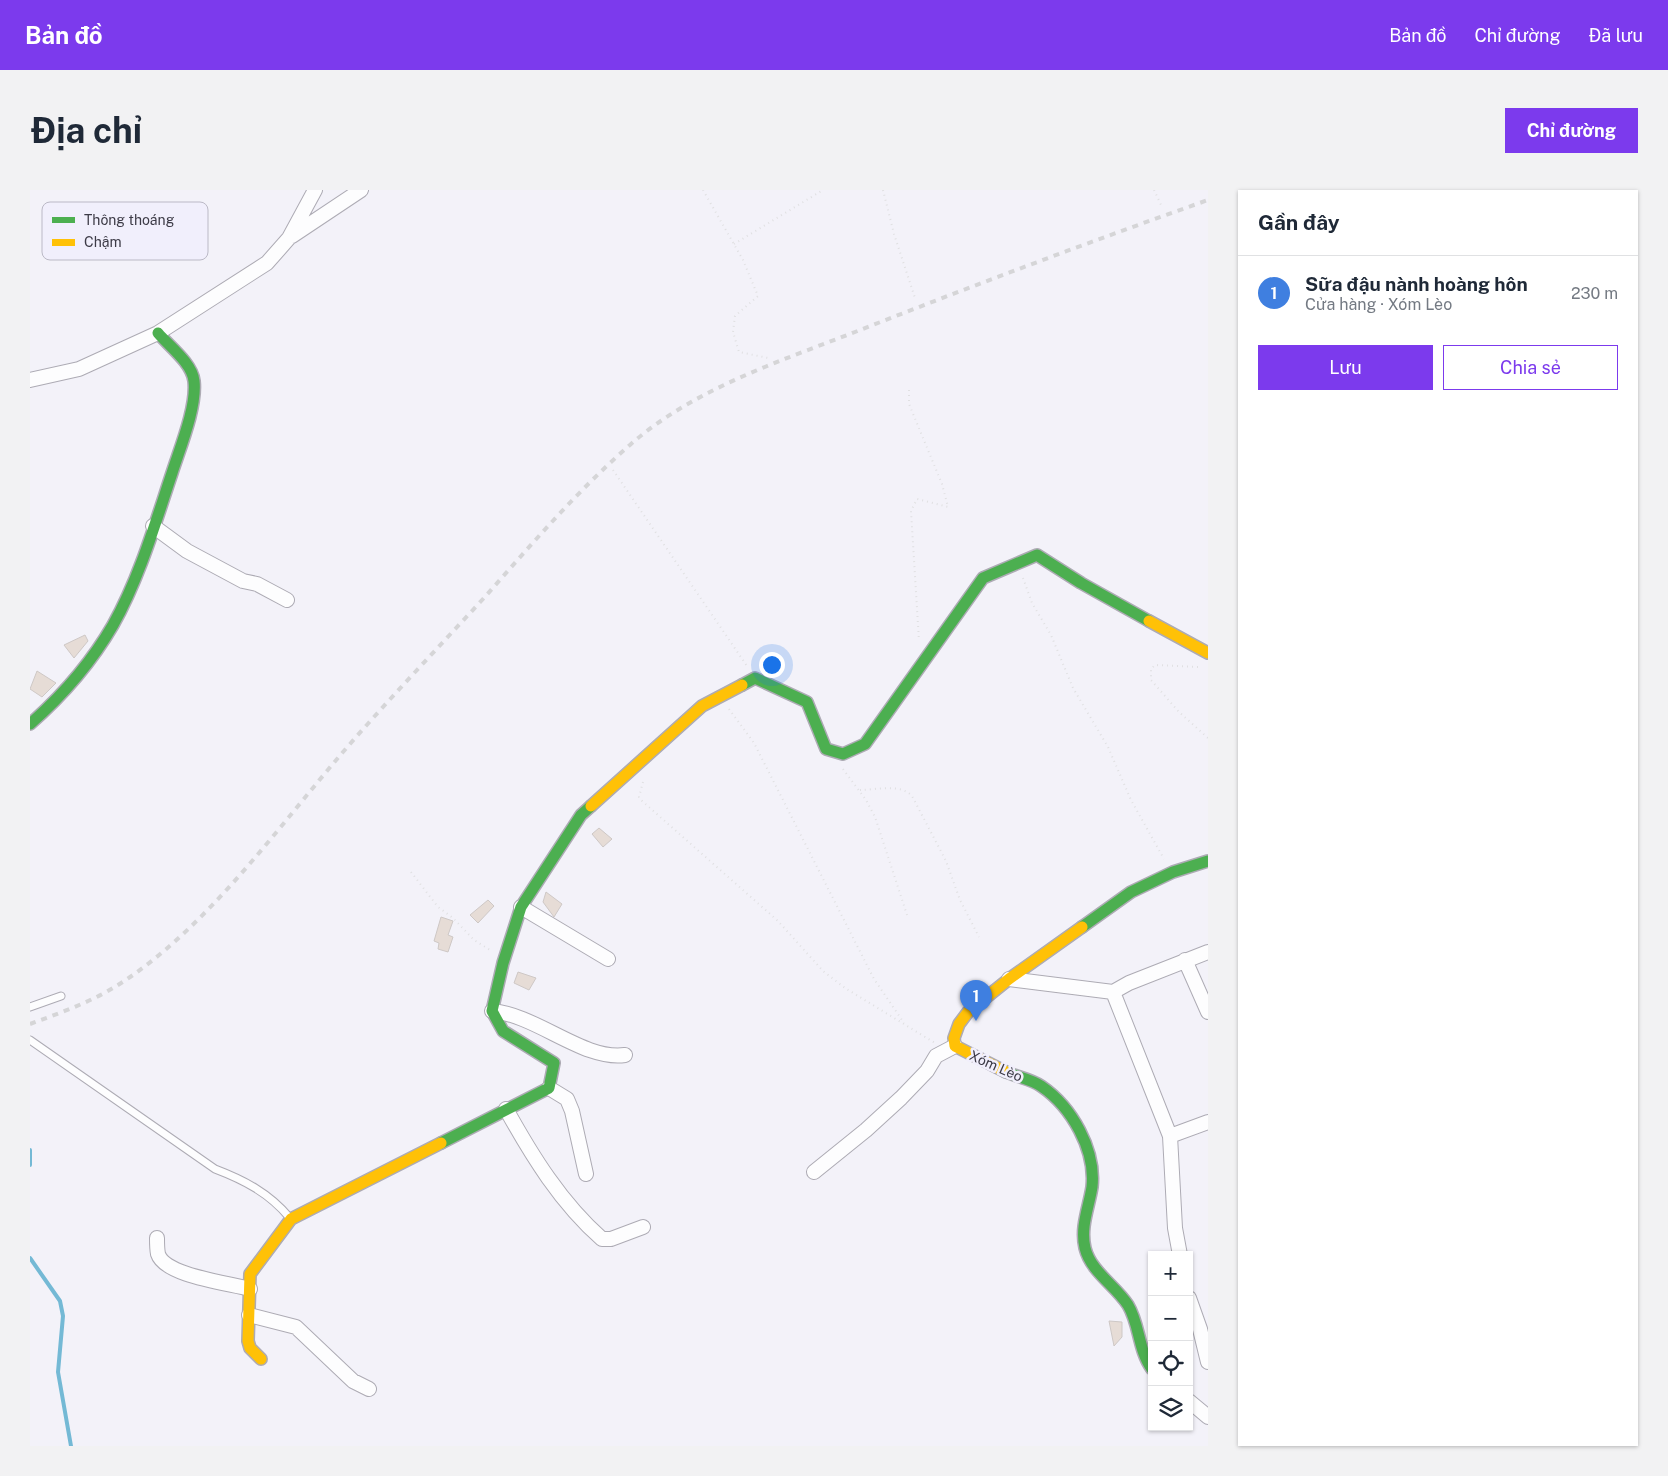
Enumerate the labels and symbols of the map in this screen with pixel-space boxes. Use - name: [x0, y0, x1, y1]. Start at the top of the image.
- legend: [42, 202, 208, 260]
- text: Thông thoáng: [84, 212, 175, 228]
- text: Chậm: [84, 234, 122, 250]
- your location: [759, 652, 785, 678]
- pin: 1: [960, 980, 992, 1021]
- street label: Xóm Lèo: [967, 1047, 1025, 1085]

